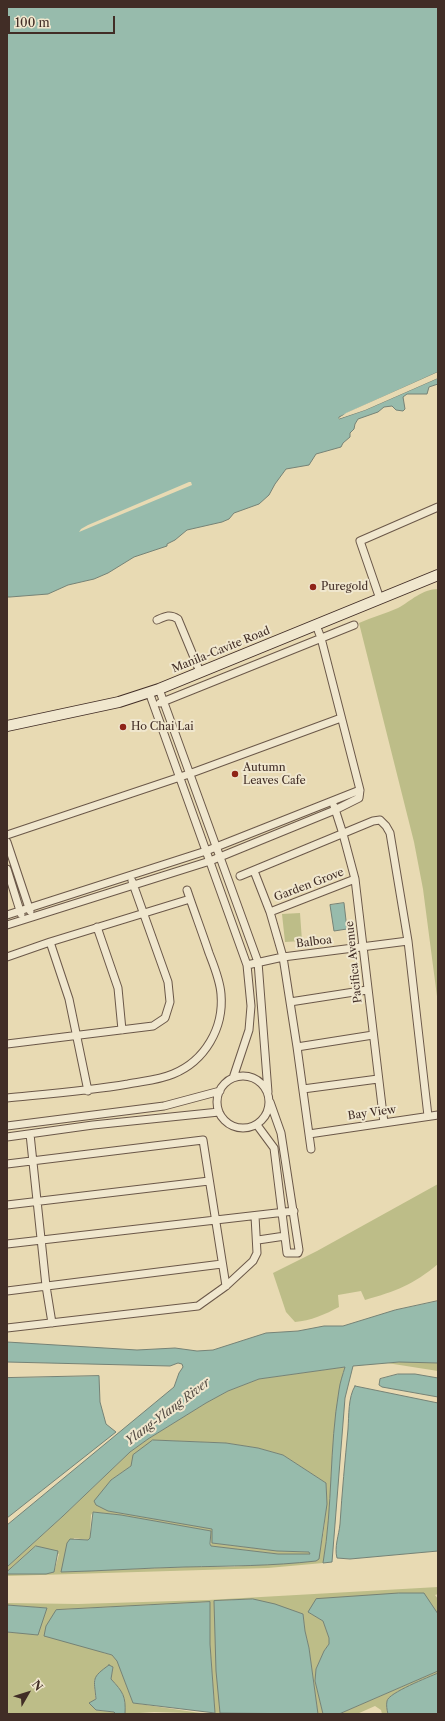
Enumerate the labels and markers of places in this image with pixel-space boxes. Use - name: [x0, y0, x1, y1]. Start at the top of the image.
- place label: Puregold: [321, 580, 368, 594]
- marker: Puregold: [308, 582, 318, 592]
- place label: Ho Chai Lai: [131, 720, 194, 734]
- marker: Ho Chai Lai: [118, 722, 128, 732]
- place label: Autumn Leaves Cafe: [243, 761, 306, 787]
- marker: Autumn Leaves Cafe: [230, 769, 240, 779]

